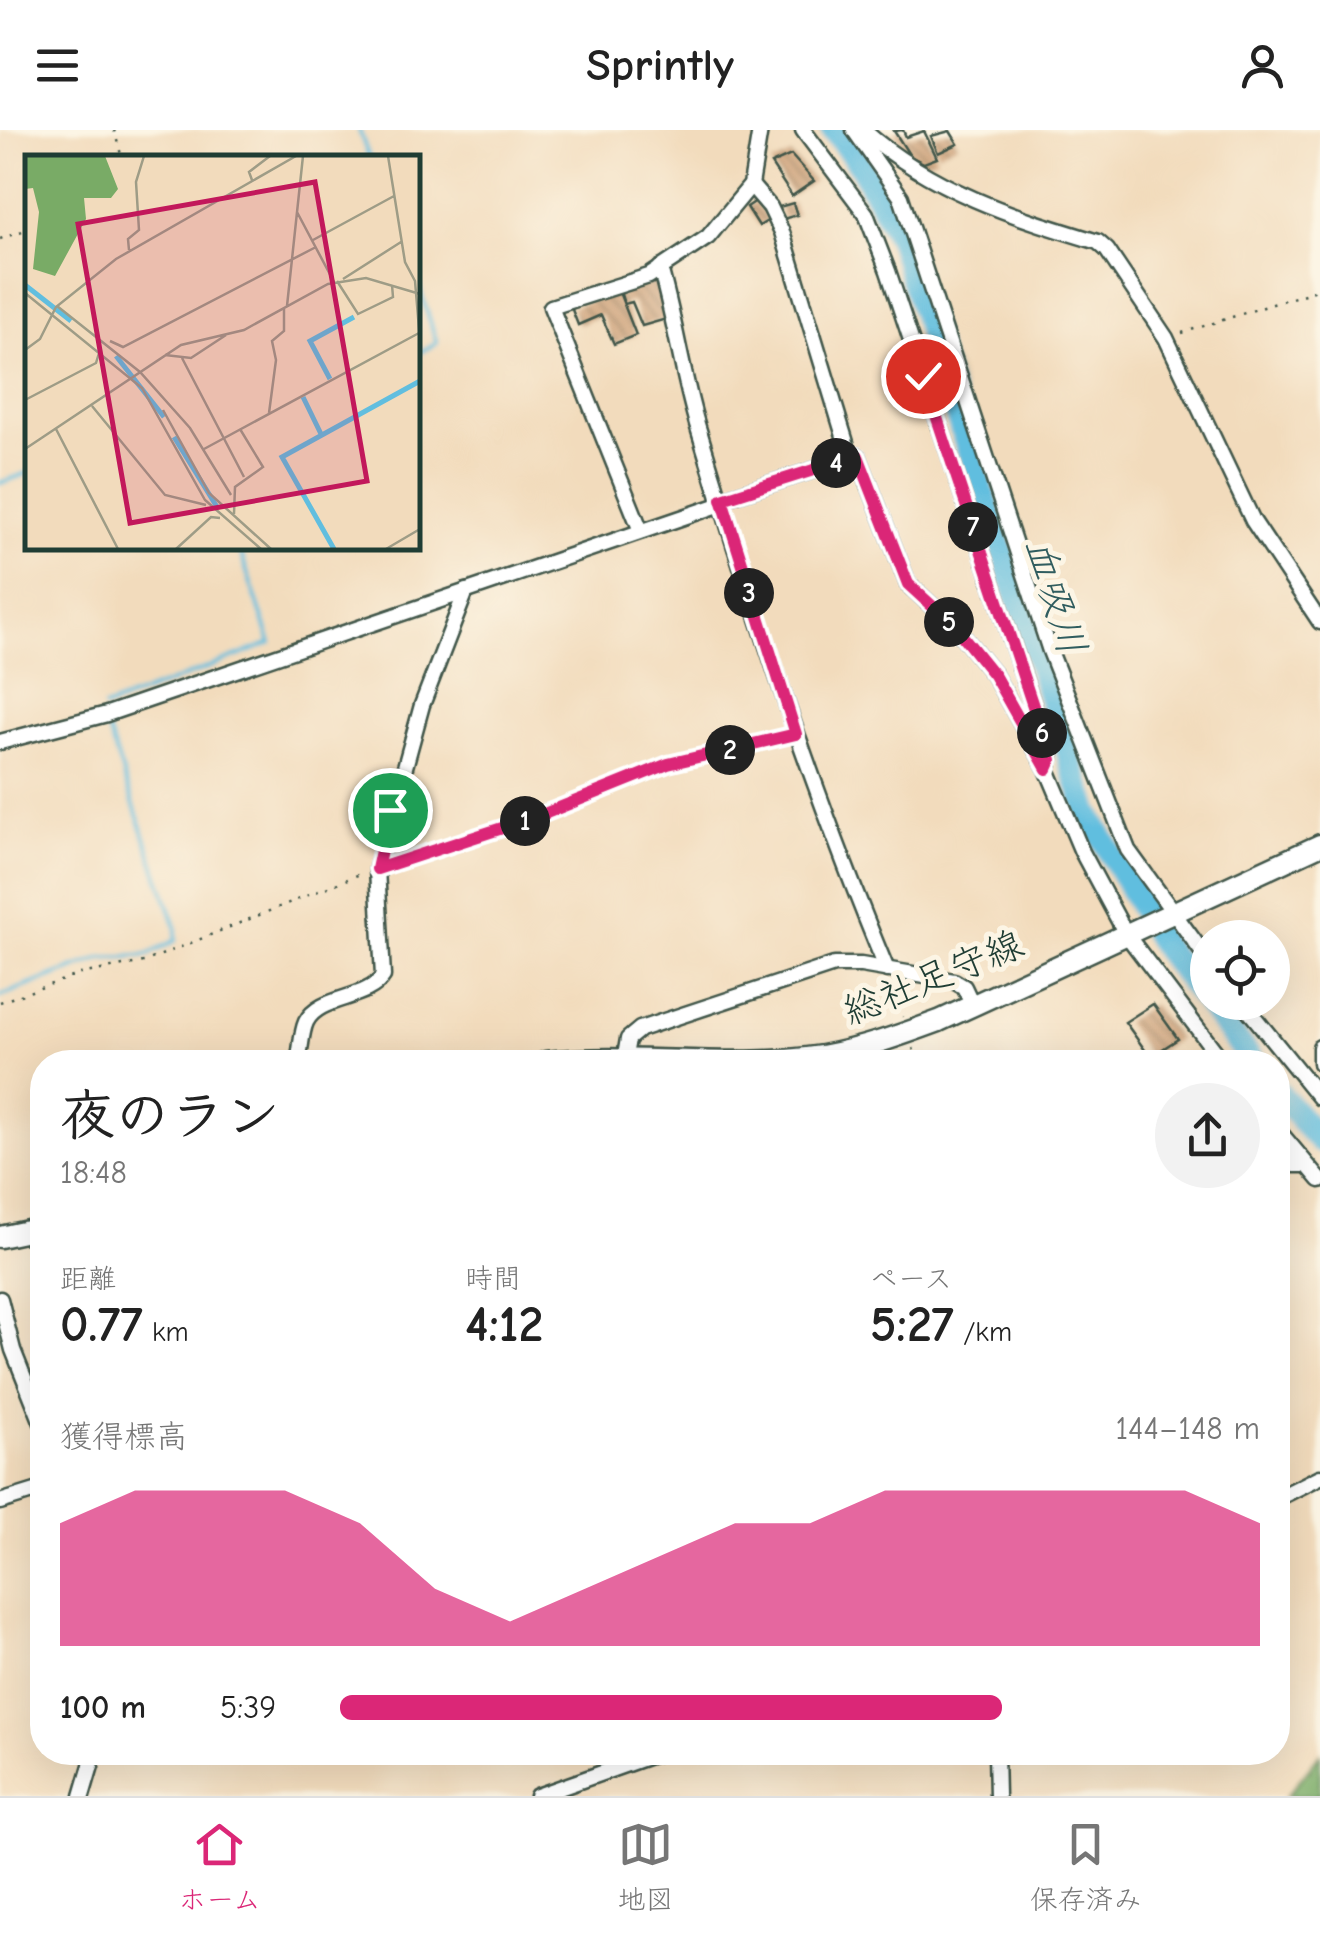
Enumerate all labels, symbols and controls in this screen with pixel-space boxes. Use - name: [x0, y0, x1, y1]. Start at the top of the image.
- icon: menu: [30, 38, 85, 93]
- icon: person: [1235, 38, 1290, 93]
- text: Sprintly: [586, 39, 734, 91]
- inset map: [25, 155, 420, 550]
- pin: [881, 334, 966, 419]
- icon: check: [896, 349, 951, 404]
- pin: 4: [811, 438, 861, 488]
- text: 4: [829, 447, 843, 479]
- pin: 7: [948, 502, 998, 552]
- text: 7: [967, 511, 979, 543]
- water label: 血吸川: [1015, 532, 1095, 660]
- pin: 3: [724, 568, 774, 618]
- text: 3: [742, 577, 756, 609]
- pin: 5: [924, 597, 974, 647]
- text: 5: [942, 606, 956, 638]
- pin: 6: [1017, 708, 1067, 758]
- text: 6: [1035, 717, 1049, 749]
- pin: 2: [705, 725, 755, 775]
- text: 2: [723, 734, 737, 766]
- pin: [348, 768, 433, 853]
- icon: arrive: [363, 783, 418, 838]
- pin: 1: [500, 796, 550, 846]
- text: 1: [519, 805, 531, 837]
- map controls: [1190, 920, 1290, 1020]
- button: locate: [1190, 920, 1290, 1020]
- street label: 総社足守線: [837, 922, 1030, 1034]
- button: share: [1155, 1083, 1260, 1188]
- text: 夜のラン: [60, 1084, 280, 1148]
- text: 18:48: [60, 1154, 127, 1191]
- text: 距離: [60, 1263, 116, 1295]
- text: 時間: [465, 1263, 521, 1295]
- text: ペース: [870, 1263, 952, 1295]
- text: 0.77: [60, 1296, 143, 1354]
- text: 4:12: [465, 1296, 543, 1354]
- text: 5:27: [870, 1296, 954, 1354]
- text: km: [143, 1316, 189, 1348]
- text: /km: [954, 1316, 1012, 1348]
- text: 144–148 m: [1115, 1410, 1260, 1447]
- text: 獲得標高: [60, 1418, 188, 1455]
- text: 100 m: [60, 1689, 146, 1726]
- text: 5:39: [220, 1689, 276, 1726]
- tab: ホーム: [178, 1817, 261, 1917]
- tab: 地図: [617, 1817, 673, 1917]
- tab: 保存済み: [1030, 1817, 1142, 1917]

